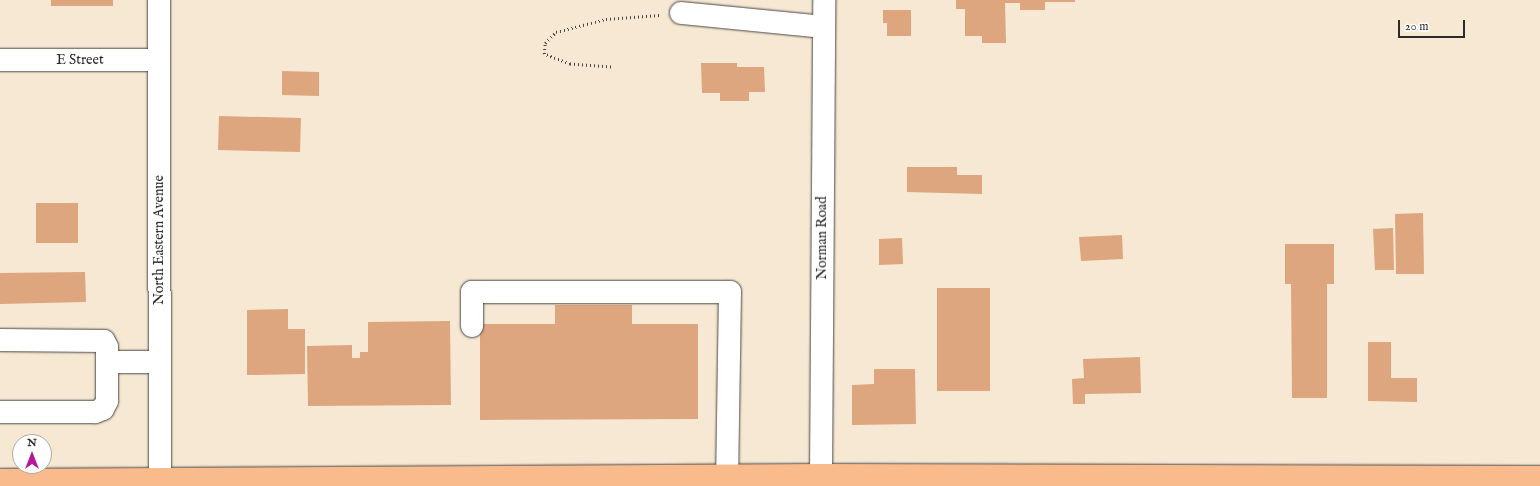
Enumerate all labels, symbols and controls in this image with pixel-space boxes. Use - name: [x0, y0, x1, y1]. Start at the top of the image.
- scale bar: [1400, 12, 1467, 38]
- text: 20 m: [1405, 19, 1428, 34]
- street label: E Street: [56, 52, 104, 68]
- street label: North Eastern Avenue: [151, 175, 167, 305]
- street label: Norman Road: [814, 196, 830, 280]
- north arrow: [12, 434, 52, 474]
- text: N: [27, 436, 37, 450]

